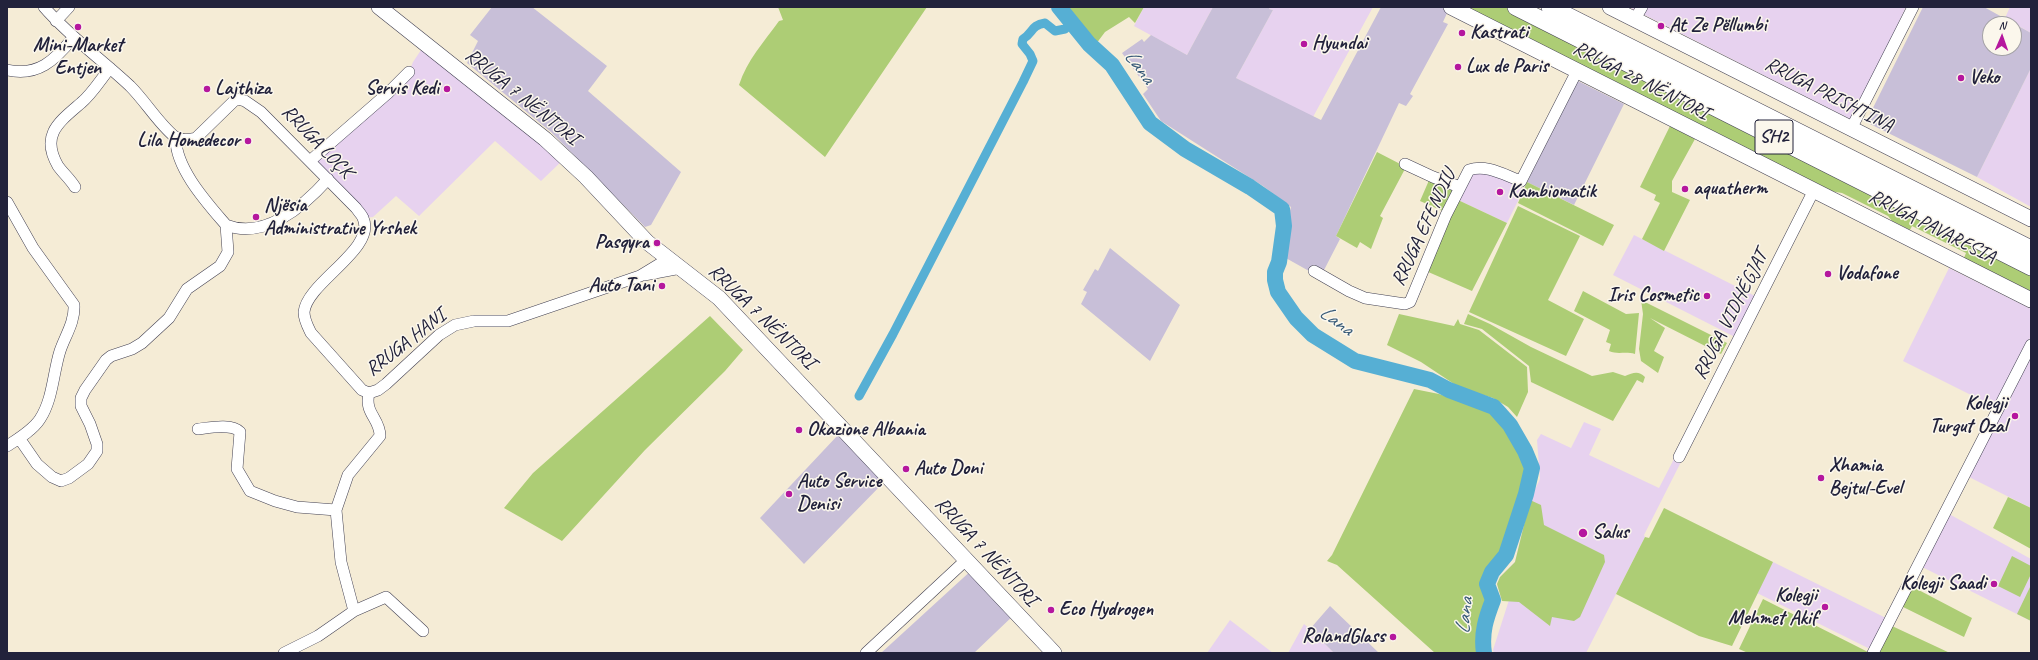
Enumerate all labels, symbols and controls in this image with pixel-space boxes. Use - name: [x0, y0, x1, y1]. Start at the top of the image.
- place label: At Ze Pëllumbi: [1669, 14, 1766, 38]
- north arrow: [1982, 16, 2022, 56]
- text: N: [1999, 18, 2006, 32]
- place label: Kastrati: [1470, 21, 1528, 45]
- marker: At Ze Pëllumbi: [1656, 21, 1666, 31]
- marker: Mini-Market Entjen: [73, 22, 83, 32]
- marker: Kastrati: [1457, 28, 1467, 38]
- place label: Hyundai: [1312, 32, 1367, 56]
- place label: Mini-Market Entjen: [33, 34, 123, 81]
- street label: RRUGA 28 NËNTORI: [1569, 36, 1713, 126]
- marker: Hyundai: [1299, 39, 1309, 49]
- street label: RRUGA 7 NËNTORI: [460, 44, 584, 150]
- water label: Lana: [1118, 45, 1160, 89]
- street label: RRUGA PRISHTINA: [1761, 52, 1897, 138]
- place label: Lux de Paris: [1466, 55, 1548, 79]
- marker: Lux de Paris: [1453, 62, 1463, 72]
- place label: Veko: [1969, 66, 2000, 90]
- marker: Veko: [1956, 73, 1966, 83]
- place label: Lajthiza: [215, 77, 271, 101]
- place label: Servis Kedi: [365, 77, 439, 101]
- marker: Lajthiza: [202, 84, 212, 94]
- marker: Servis Kedi: [442, 84, 452, 94]
- street label: RRUGA LOÇK: [276, 100, 358, 184]
- road number: SH2: [1755, 120, 1793, 154]
- place label: Lila Homedecor: [137, 129, 240, 153]
- marker: Lila Homedecor: [243, 136, 253, 146]
- street label: RRUGA EFENDIU: [1387, 166, 1461, 290]
- place label: aquatherm: [1693, 177, 1767, 201]
- place label: Kambiomatik: [1508, 180, 1596, 204]
- marker: aquatherm: [1680, 184, 1690, 194]
- street label: RRUGA PAVARESIA: [1864, 185, 2000, 269]
- marker: Kambiomatik: [1495, 187, 1505, 197]
- place label: Njësia Administrative Yrshek: [264, 194, 416, 241]
- marker: Njësia Administrative Yrshek: [251, 212, 261, 222]
- place label: Pasqyra: [595, 231, 649, 255]
- marker: Pasqyra: [652, 238, 662, 248]
- street label: RRUGA VIDHËGJAT: [1688, 247, 1774, 383]
- street label: RRUGA 7 NËNTORI: [703, 260, 821, 374]
- place label: Vodafone: [1836, 262, 1898, 286]
- marker: Vodafone: [1823, 269, 1833, 279]
- place label: Auto Tani: [589, 274, 654, 298]
- marker: Auto Tani: [657, 281, 667, 291]
- place label: Iris Cosmetic: [1607, 284, 1699, 308]
- marker: Iris Cosmetic: [1702, 291, 1712, 301]
- water label: Lana: [1314, 300, 1358, 342]
- street label: RRUGA HANI: [361, 304, 451, 382]
- place label: Kolegji Turgut Ozal: [1929, 392, 2007, 439]
- marker: Kolegji Turgut Ozal: [2010, 411, 2020, 421]
- place label: Okazione Albania: [807, 418, 925, 442]
- marker: Okazione Albania: [794, 425, 804, 435]
- place label: Xhamia Bejtul-Evel: [1829, 454, 1902, 501]
- place label: Auto Doni: [914, 457, 982, 481]
- marker: Auto Doni: [901, 464, 911, 474]
- place label: Auto Service Denisi: [797, 470, 881, 517]
- marker: Xhamia Bejtul-Evel: [1816, 473, 1826, 483]
- marker: Auto Service Denisi: [784, 489, 794, 499]
- street label: RRUGA 7 NËNTORI: [929, 492, 1043, 612]
- place label: Salus: [1592, 521, 1629, 545]
- marker: Salus: [1577, 527, 1589, 539]
- place label: Kolegji Saadi: [1900, 572, 1986, 596]
- marker: Kolegji Saadi: [1989, 579, 1999, 589]
- place label: Kolegji Mehmet Akif: [1728, 584, 1817, 631]
- water label: Lana: [1451, 597, 1479, 635]
- place label: Eco Hydrogen: [1059, 598, 1153, 622]
- marker: Kolegji Mehmet Akif: [1820, 602, 1830, 612]
- marker: Eco Hydrogen: [1046, 605, 1056, 615]
- place label: RolandGlass: [1302, 625, 1385, 649]
- marker: RolandGlass: [1388, 632, 1398, 642]

